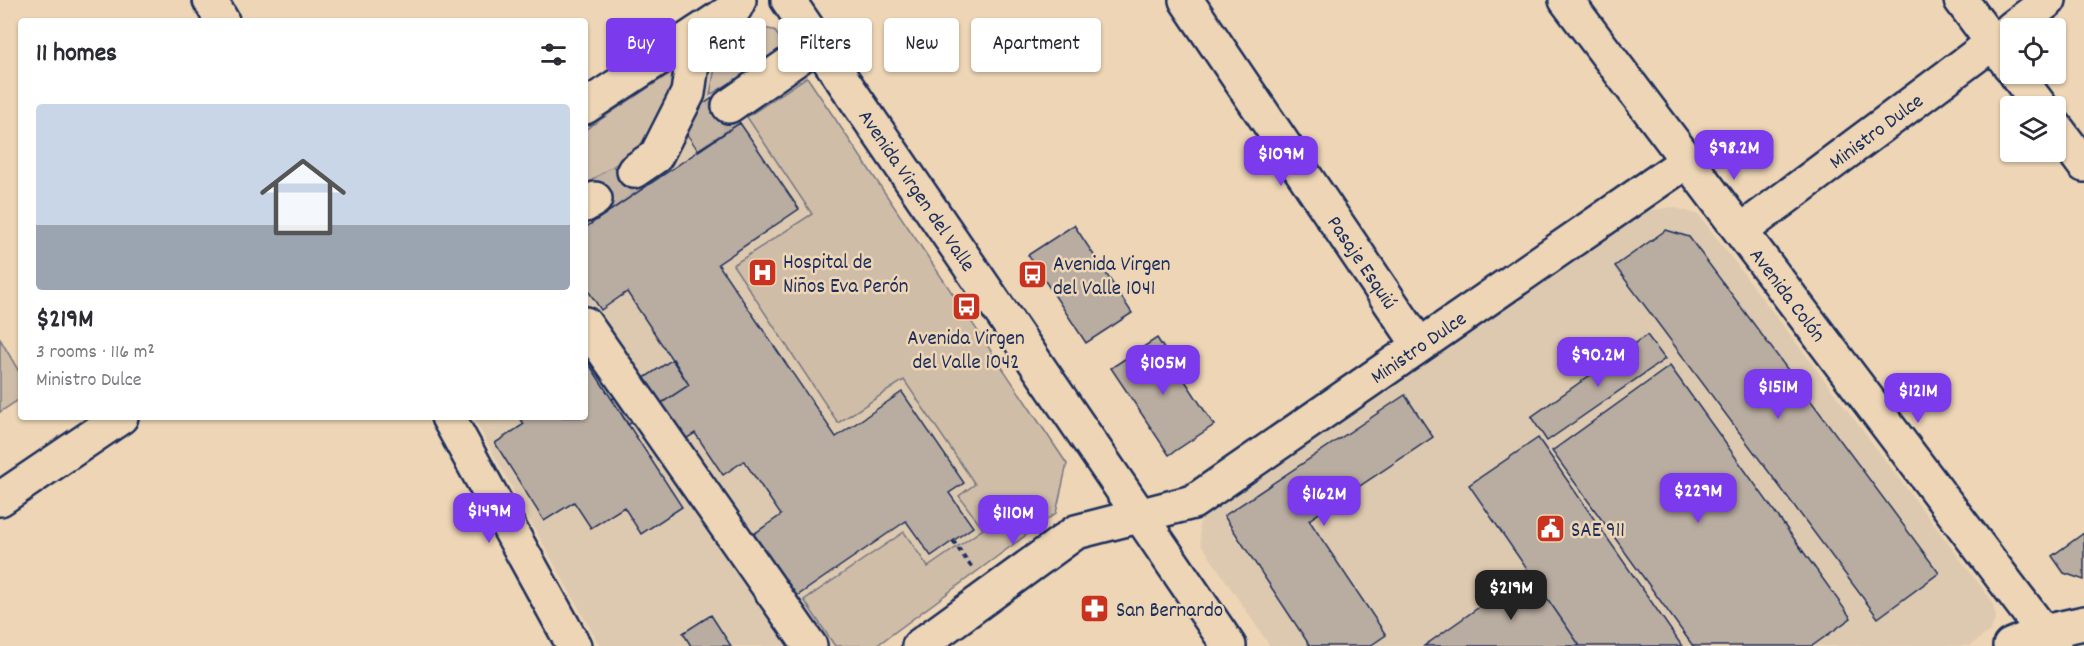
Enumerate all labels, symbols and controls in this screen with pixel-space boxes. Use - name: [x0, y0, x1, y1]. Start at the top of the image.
- chip: Buy: [606, 18, 676, 72]
- chip: Rent: [688, 18, 766, 72]
- chip: Filters: [778, 18, 872, 72]
- chip: New: [884, 18, 959, 72]
- chip: Apartment: [971, 18, 1101, 72]
- map controls: [2000, 18, 2066, 162]
- button: locate: [2000, 18, 2066, 84]
- text: 11 homes: [36, 36, 117, 73]
- icon: filters: [537, 38, 570, 71]
- street label: Ministro Dulce: [1824, 88, 1931, 178]
- button: layers: [2000, 96, 2066, 162]
- street label: Avenida Virgen del Valle: [849, 105, 981, 279]
- pin: $98.2M: [1685, 130, 1783, 181]
- text: $98.2M: [1708, 135, 1760, 163]
- pin: $109M: [1239, 136, 1323, 187]
- text: $109M: [1258, 141, 1304, 169]
- icon: home: [249, 143, 357, 251]
- street label: Pasaje Esquiú: [1318, 211, 1403, 316]
- street label: Avenida Colón: [1740, 243, 1832, 350]
- place label: Hospital de Niños Eva Perón: [783, 249, 908, 303]
- place label: Avenida Virgen del Valle 1041: [1053, 251, 1170, 305]
- hospital icon: Hospital de Niños Eva Perón: [746, 257, 778, 289]
- bus stop icon: Avenida Virgen del Valle 1041: [1016, 259, 1048, 291]
- bus stop icon: Avenida Virgen del Valle 1042: [950, 290, 982, 322]
- text: $219M: [36, 302, 93, 339]
- street label: Ministro Dulce: [1365, 305, 1474, 393]
- place label: Avenida Virgen del Valle 1042: [907, 325, 1025, 379]
- pin: $90.2M: [1549, 337, 1647, 388]
- text: 3 rooms · 116 m²: [36, 339, 155, 367]
- text: $90.2M: [1571, 342, 1625, 370]
- pin: $105M: [1121, 345, 1205, 396]
- text: $105M: [1140, 350, 1186, 378]
- text: Ministro Dulce: [36, 367, 142, 395]
- pin: $151M: [1736, 369, 1820, 420]
- pin: $121M: [1876, 373, 1960, 424]
- text: $151M: [1758, 374, 1798, 402]
- text: $121M: [1898, 378, 1938, 406]
- pin: $229M: [1656, 473, 1740, 524]
- pin: $162M: [1282, 476, 1366, 527]
- text: $229M: [1674, 478, 1722, 506]
- text: $162M: [1302, 481, 1346, 509]
- pin: $149M: [447, 493, 531, 544]
- pin: $110M: [971, 495, 1055, 546]
- text: $149M: [467, 498, 511, 526]
- text: $110M: [992, 500, 1034, 528]
- public building icon: SAE 911: [1534, 513, 1566, 545]
- place label: SAE 911: [1571, 517, 1625, 547]
- pin: $219M: [1469, 570, 1553, 621]
- text: $219M: [1489, 575, 1533, 603]
- pharmacy icon: San Bernardo: [1079, 593, 1111, 625]
- place label: San Bernardo: [1116, 597, 1223, 627]

